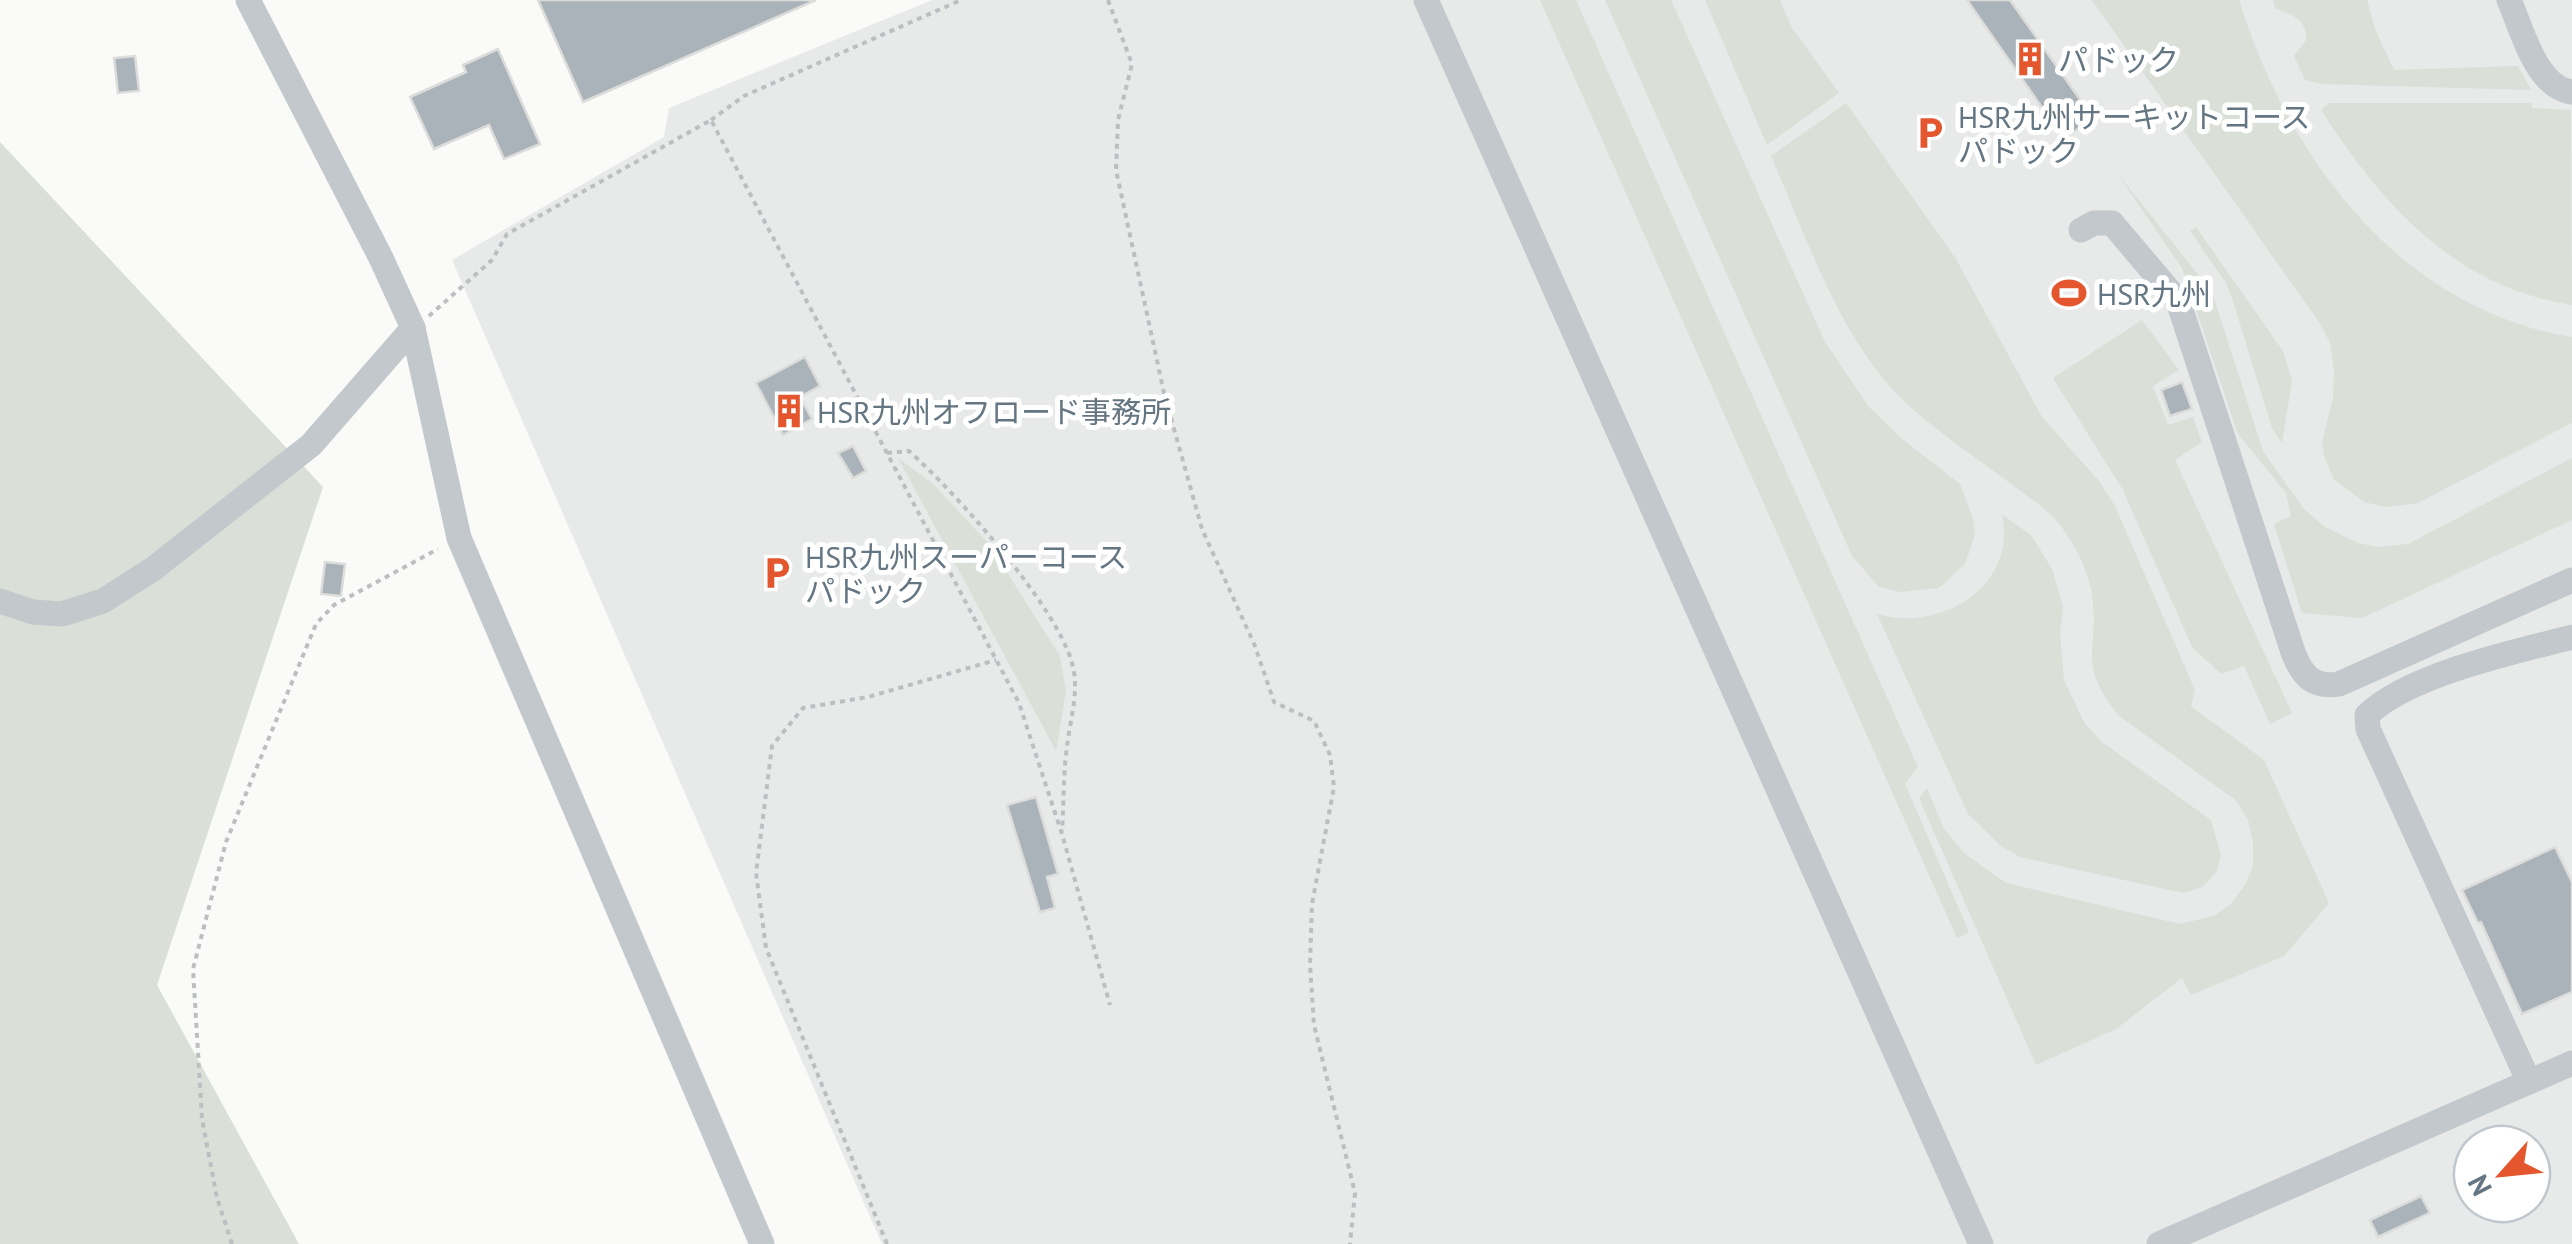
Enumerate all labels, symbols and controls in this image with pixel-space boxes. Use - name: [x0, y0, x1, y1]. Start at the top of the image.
- building icon: パドック: [2011, 40, 2049, 78]
- place label: パドック: [2058, 40, 2179, 79]
- place label: HSR九州サーキットコース パドック: [1958, 97, 2310, 170]
- parking icon: HSR九州サーキットコース パドック: [1911, 114, 1949, 152]
- sports icon: HSR九州: [2050, 274, 2088, 312]
- place label: HSR九州: [2097, 274, 2211, 313]
- building icon: HSR九州オフロード事務所: [770, 392, 808, 430]
- place label: HSR九州オフロード事務所: [817, 392, 1171, 431]
- place label: HSR九州スーパーコース パドック: [805, 537, 1127, 610]
- parking icon: HSR九州スーパーコース パドック: [758, 554, 796, 592]
- north arrow: [2452, 1124, 2552, 1224]
- text: N: [2459, 1169, 2500, 1202]

